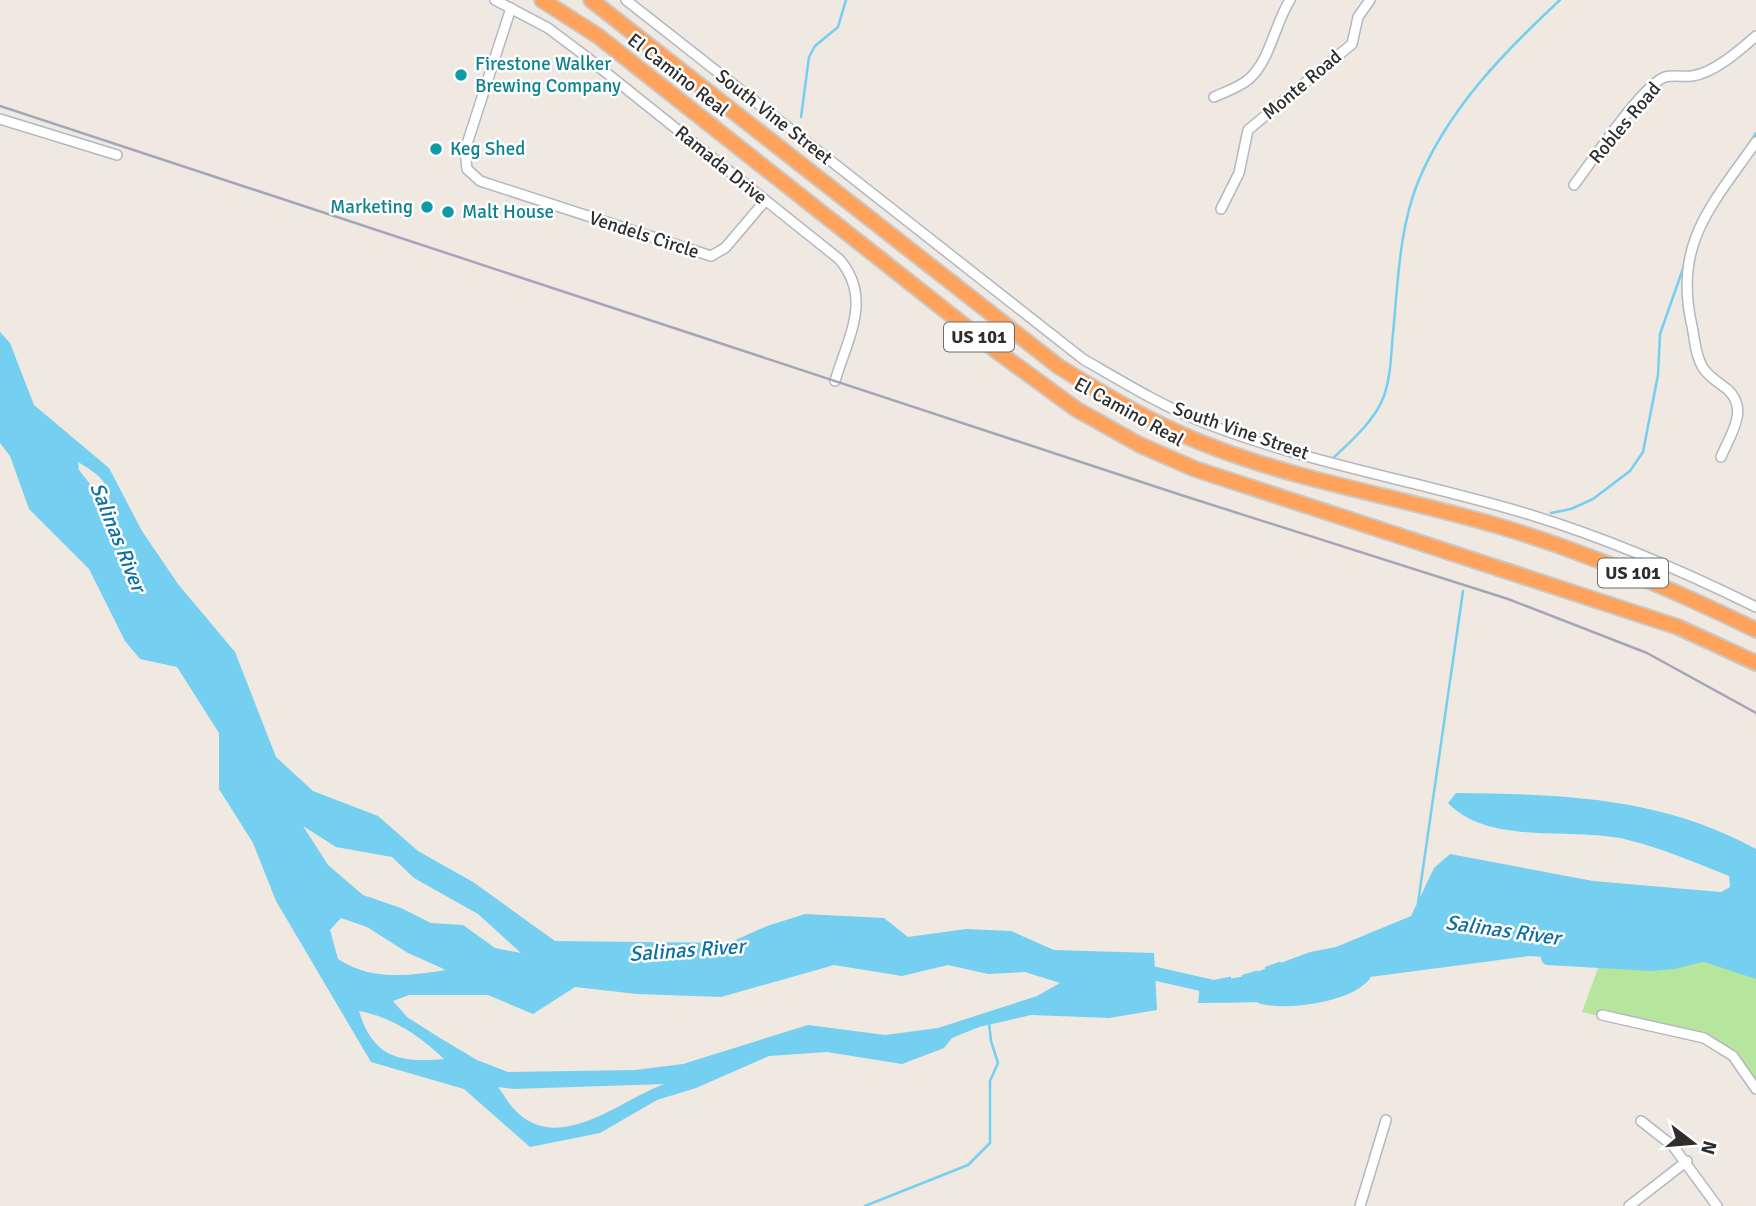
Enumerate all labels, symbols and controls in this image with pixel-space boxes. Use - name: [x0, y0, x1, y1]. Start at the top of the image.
- street label: El Camino Real: [623, 28, 733, 122]
- street label: Monte Road: [1257, 45, 1347, 125]
- place label: Firestone Walker Brewing Company: [475, 52, 621, 98]
- street label: South Vine Street: [711, 64, 837, 170]
- marker: Firestone Walker Brewing Company: [453, 67, 469, 83]
- street label: Robles Road: [1584, 77, 1666, 169]
- street label: Ramada Drive: [670, 120, 772, 210]
- place label: Keg Shed: [450, 137, 525, 161]
- marker: Keg Shed: [428, 141, 444, 157]
- place label: Marketing: [330, 195, 413, 219]
- marker: Marketing: [419, 199, 435, 215]
- place label: Malt House: [462, 200, 554, 224]
- marker: Malt House: [440, 204, 456, 220]
- street label: Vendels Circle: [586, 206, 702, 264]
- road number: US 101: [944, 323, 1014, 352]
- street label: El Camino Real: [1070, 372, 1188, 452]
- street label: South Vine Street: [1170, 397, 1312, 466]
- water label: Salinas River: [84, 479, 153, 598]
- road number: US 101: [1598, 558, 1668, 588]
- water label: Salinas River: [1444, 909, 1565, 951]
- water label: Salinas River: [628, 933, 749, 967]
- north arrow: [1658, 1108, 1728, 1178]
- text: N: [1695, 1138, 1722, 1157]

